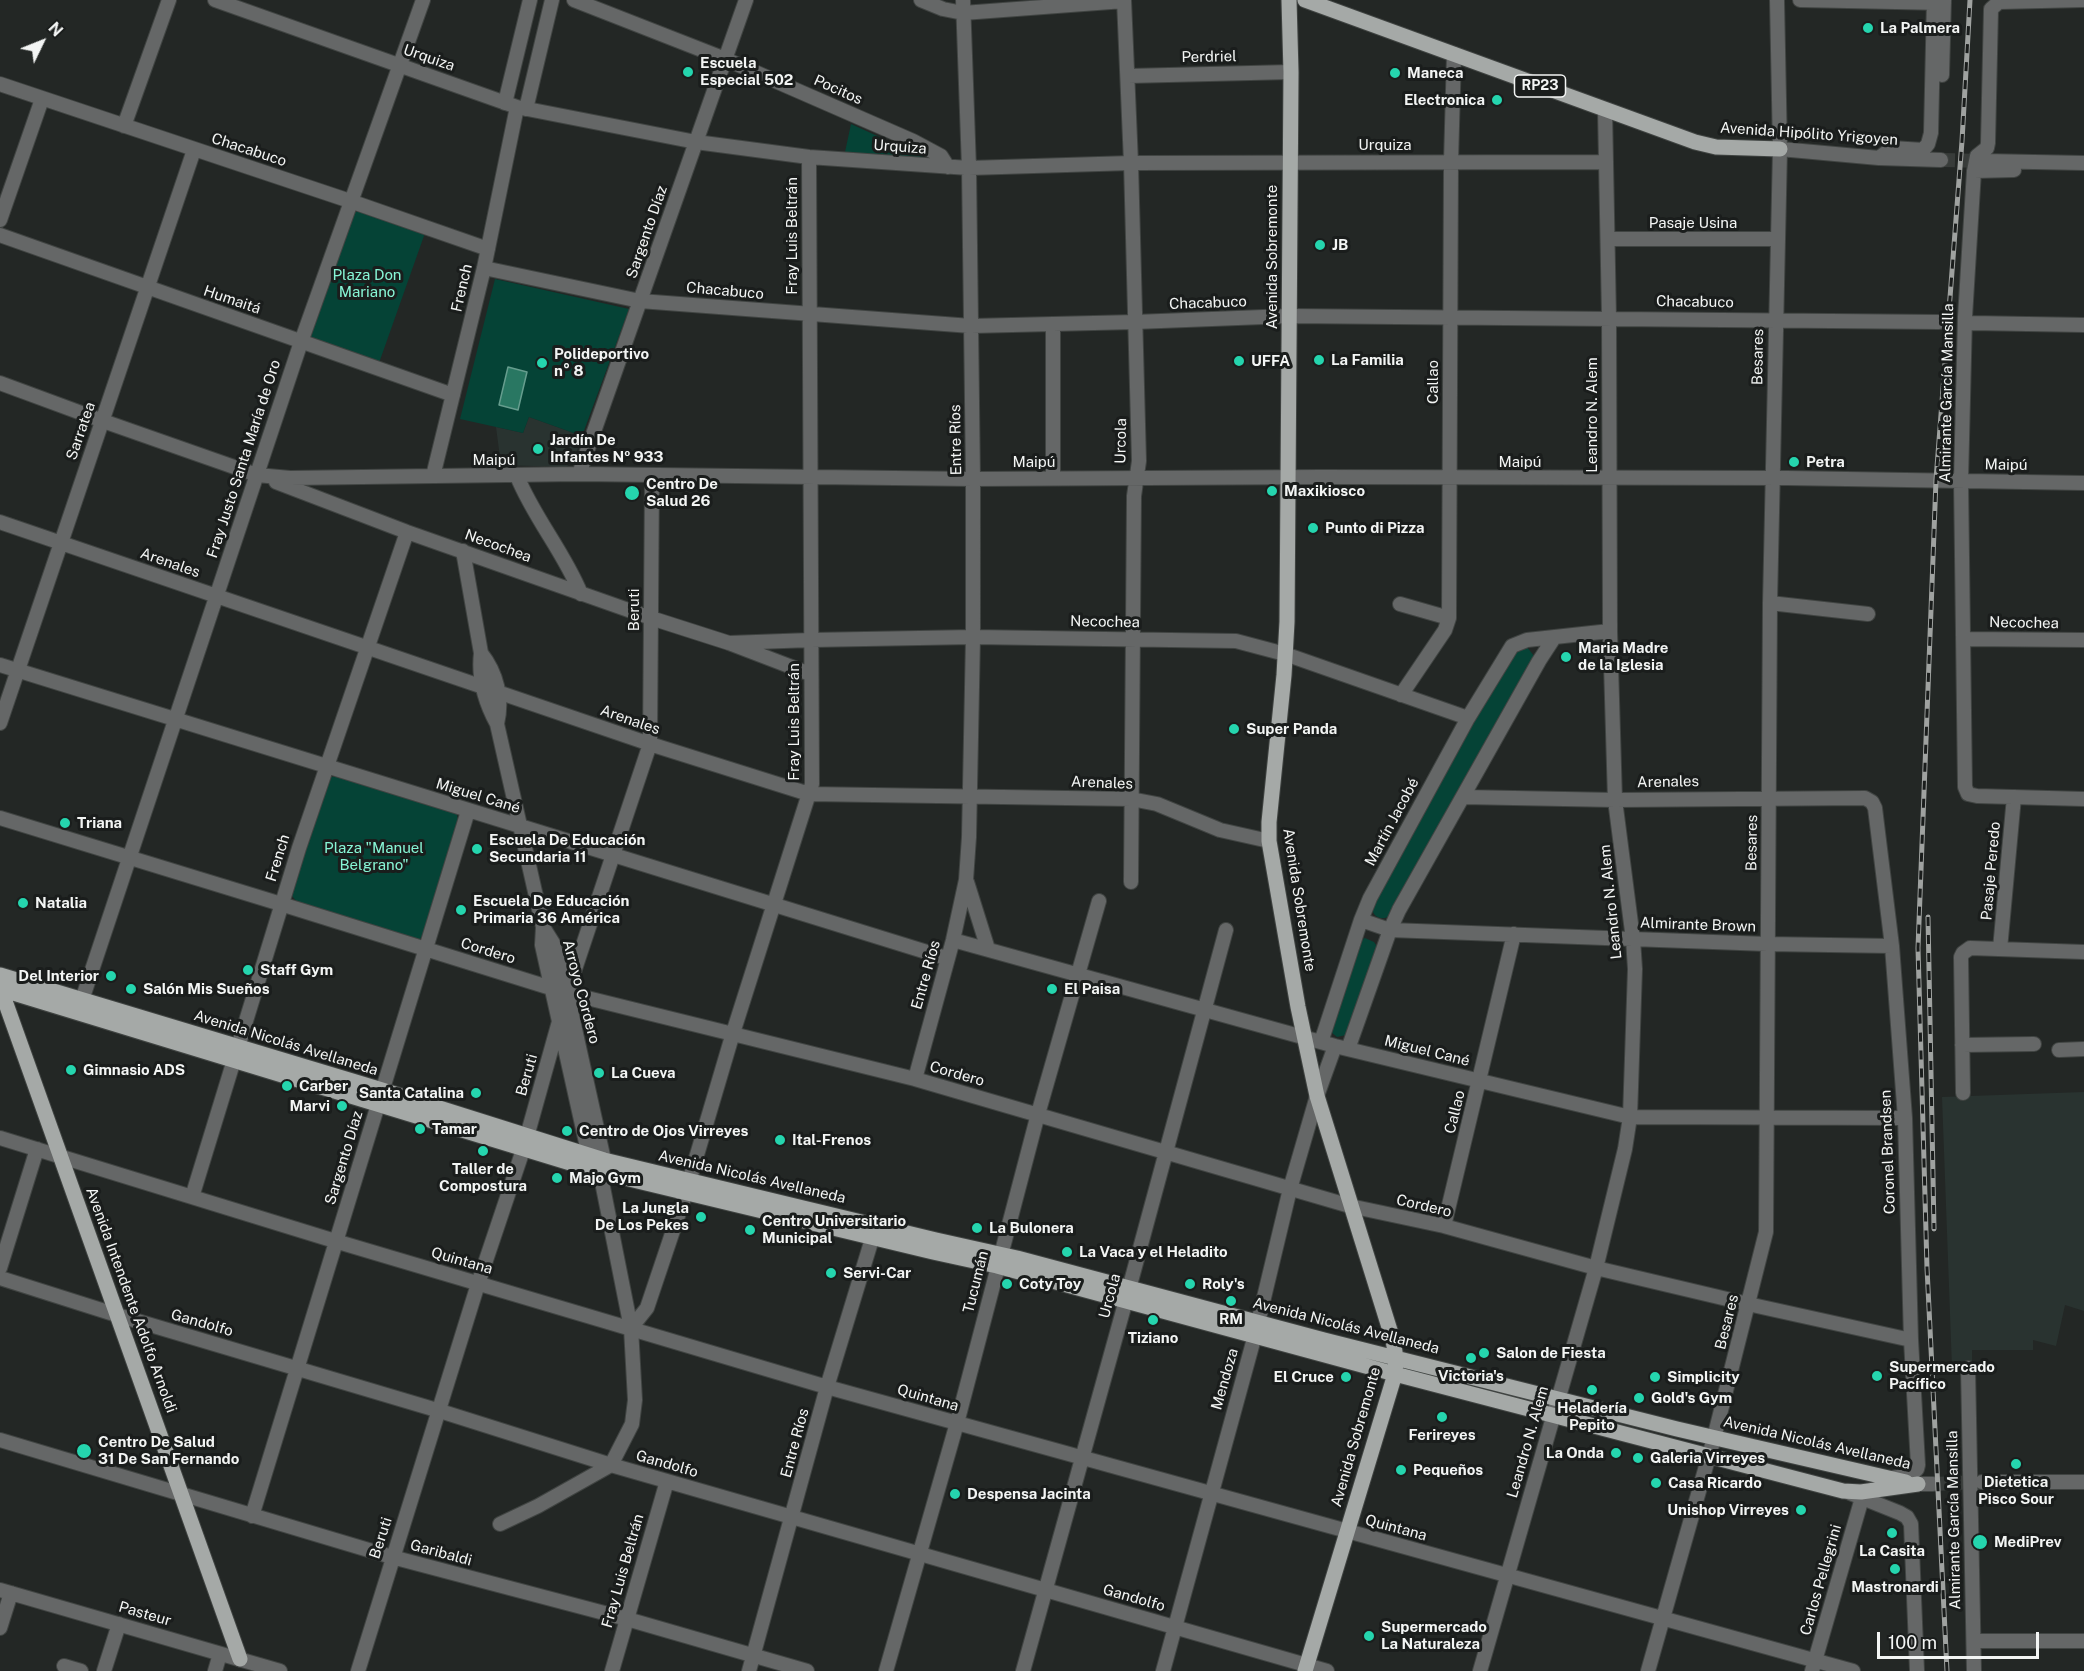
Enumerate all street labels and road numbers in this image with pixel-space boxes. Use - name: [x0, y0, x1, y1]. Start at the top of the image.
- street label: Urquiza: [401, 41, 457, 75]
- street label: Perdriel: [1181, 48, 1237, 66]
- street label: Pocitos: [811, 71, 865, 109]
- road number: RP23: [1514, 75, 1566, 97]
- street label: Avenida Hipólito Yrigoyen: [1719, 119, 1899, 149]
- street label: Chacabuco: [209, 129, 289, 171]
- street label: Urquiza: [873, 136, 927, 158]
- street label: Urquiza: [1358, 136, 1412, 154]
- street label: Fray Luis Beltrán: [783, 177, 801, 295]
- street label: Sargento Díaz: [623, 183, 671, 281]
- street label: Avenida Sobremonte: [1263, 185, 1281, 329]
- street label: Pasaje Usina: [1649, 214, 1737, 232]
- street label: French: [448, 262, 476, 314]
- street label: Chacabuco: [685, 279, 765, 303]
- street label: Humaitá: [201, 282, 263, 318]
- street label: Chacabuco: [1656, 292, 1734, 312]
- street label: Chacabuco: [1169, 293, 1247, 313]
- street label: Almirante García Mansilla: [1936, 303, 1958, 483]
- street label: Besares: [1749, 329, 1767, 385]
- street label: Leandro N. Alem: [1583, 357, 1601, 473]
- street label: Fray Justo Santa María de Oro: [203, 358, 285, 560]
- street label: Callao: [1424, 360, 1442, 404]
- street label: Sarratea: [63, 400, 99, 462]
- street label: Entre Ríos: [946, 404, 966, 476]
- street label: Urcola: [1112, 418, 1130, 464]
- street label: Maipú: [473, 451, 515, 469]
- street label: Maipú: [1013, 453, 1055, 471]
- street label: Maipú: [1499, 453, 1541, 471]
- street label: Maipú: [1984, 456, 2028, 474]
- street label: Necochea: [462, 526, 534, 566]
- street label: Arenales: [138, 544, 202, 582]
- street label: Beruti: [625, 589, 643, 631]
- street label: Necochea: [1070, 612, 1140, 632]
- street label: Necochea: [1989, 613, 2059, 633]
- street label: Fray Luis Beltrán: [785, 663, 803, 781]
- street label: Arenales: [598, 701, 662, 739]
- street label: Arenales: [1637, 772, 1699, 792]
- street label: Arenales: [1071, 773, 1133, 793]
- street label: Miguel Cané: [434, 775, 522, 817]
- street label: Martín Jacobé: [1361, 775, 1423, 869]
- street label: Besares: [1743, 815, 1761, 871]
- street label: Pasaje Peredo: [1978, 821, 2004, 921]
- street label: Avenida Sobremonte: [1279, 827, 1319, 973]
- street label: French: [262, 832, 294, 884]
- street label: Leandro N. Alem: [1596, 844, 1626, 960]
- street label: Almirante Brown: [1640, 914, 1756, 936]
- street label: Cordero: [458, 934, 518, 968]
- street label: Arroyo Cordero: [558, 938, 604, 1046]
- street label: Entre Ríos: [908, 938, 944, 1012]
- street label: Avenida Nicolás Avellaneda: [192, 1006, 380, 1080]
- street label: Miguel Cané: [1383, 1032, 1471, 1070]
- street label: Beruti: [512, 1052, 542, 1098]
- street label: Cordero: [928, 1058, 986, 1090]
- street label: Callao: [1441, 1088, 1469, 1136]
- street label: Coronel Brandsen: [1877, 1089, 1899, 1215]
- street label: Sargento Díaz: [321, 1109, 367, 1207]
- street label: Avenida Nicolás Avellaneda: [657, 1147, 847, 1207]
- street label: Avenida Intendente Adolfo Arnoldi: [82, 1185, 180, 1415]
- street label: Cordero: [1395, 1191, 1453, 1221]
- street label: Quintana: [429, 1244, 495, 1278]
- street label: Tucumán: [960, 1249, 992, 1315]
- street label: Urcola: [1095, 1272, 1125, 1320]
- street label: Besares: [1711, 1293, 1743, 1351]
- street label: Avenida Nicolás Avellaneda: [1251, 1294, 1441, 1358]
- street label: Gandolfo: [169, 1306, 235, 1340]
- street label: Mendoza: [1208, 1346, 1242, 1412]
- street label: Avenida Sobremonte: [1327, 1365, 1385, 1509]
- street label: Quintana: [895, 1381, 961, 1415]
- street label: Leandro N. Alem: [1503, 1384, 1553, 1500]
- street label: Entre Ríos: [777, 1406, 813, 1480]
- street label: Avenida Nicolás Avellaneda: [1722, 1413, 1912, 1473]
- street label: Almirante García Mansilla: [1943, 1430, 1965, 1610]
- street label: Gandolfo: [634, 1447, 700, 1481]
- street label: Quintana: [1363, 1511, 1429, 1545]
- street label: Fray Luis Beltrán: [598, 1512, 648, 1630]
- street label: Beruti: [366, 1515, 396, 1561]
- street label: Carlos Pellegrini: [1797, 1523, 1845, 1637]
- street label: Garibaldi: [408, 1536, 474, 1570]
- street label: Gandolfo: [1101, 1581, 1167, 1615]
- street label: Pasteur: [117, 1598, 173, 1630]

